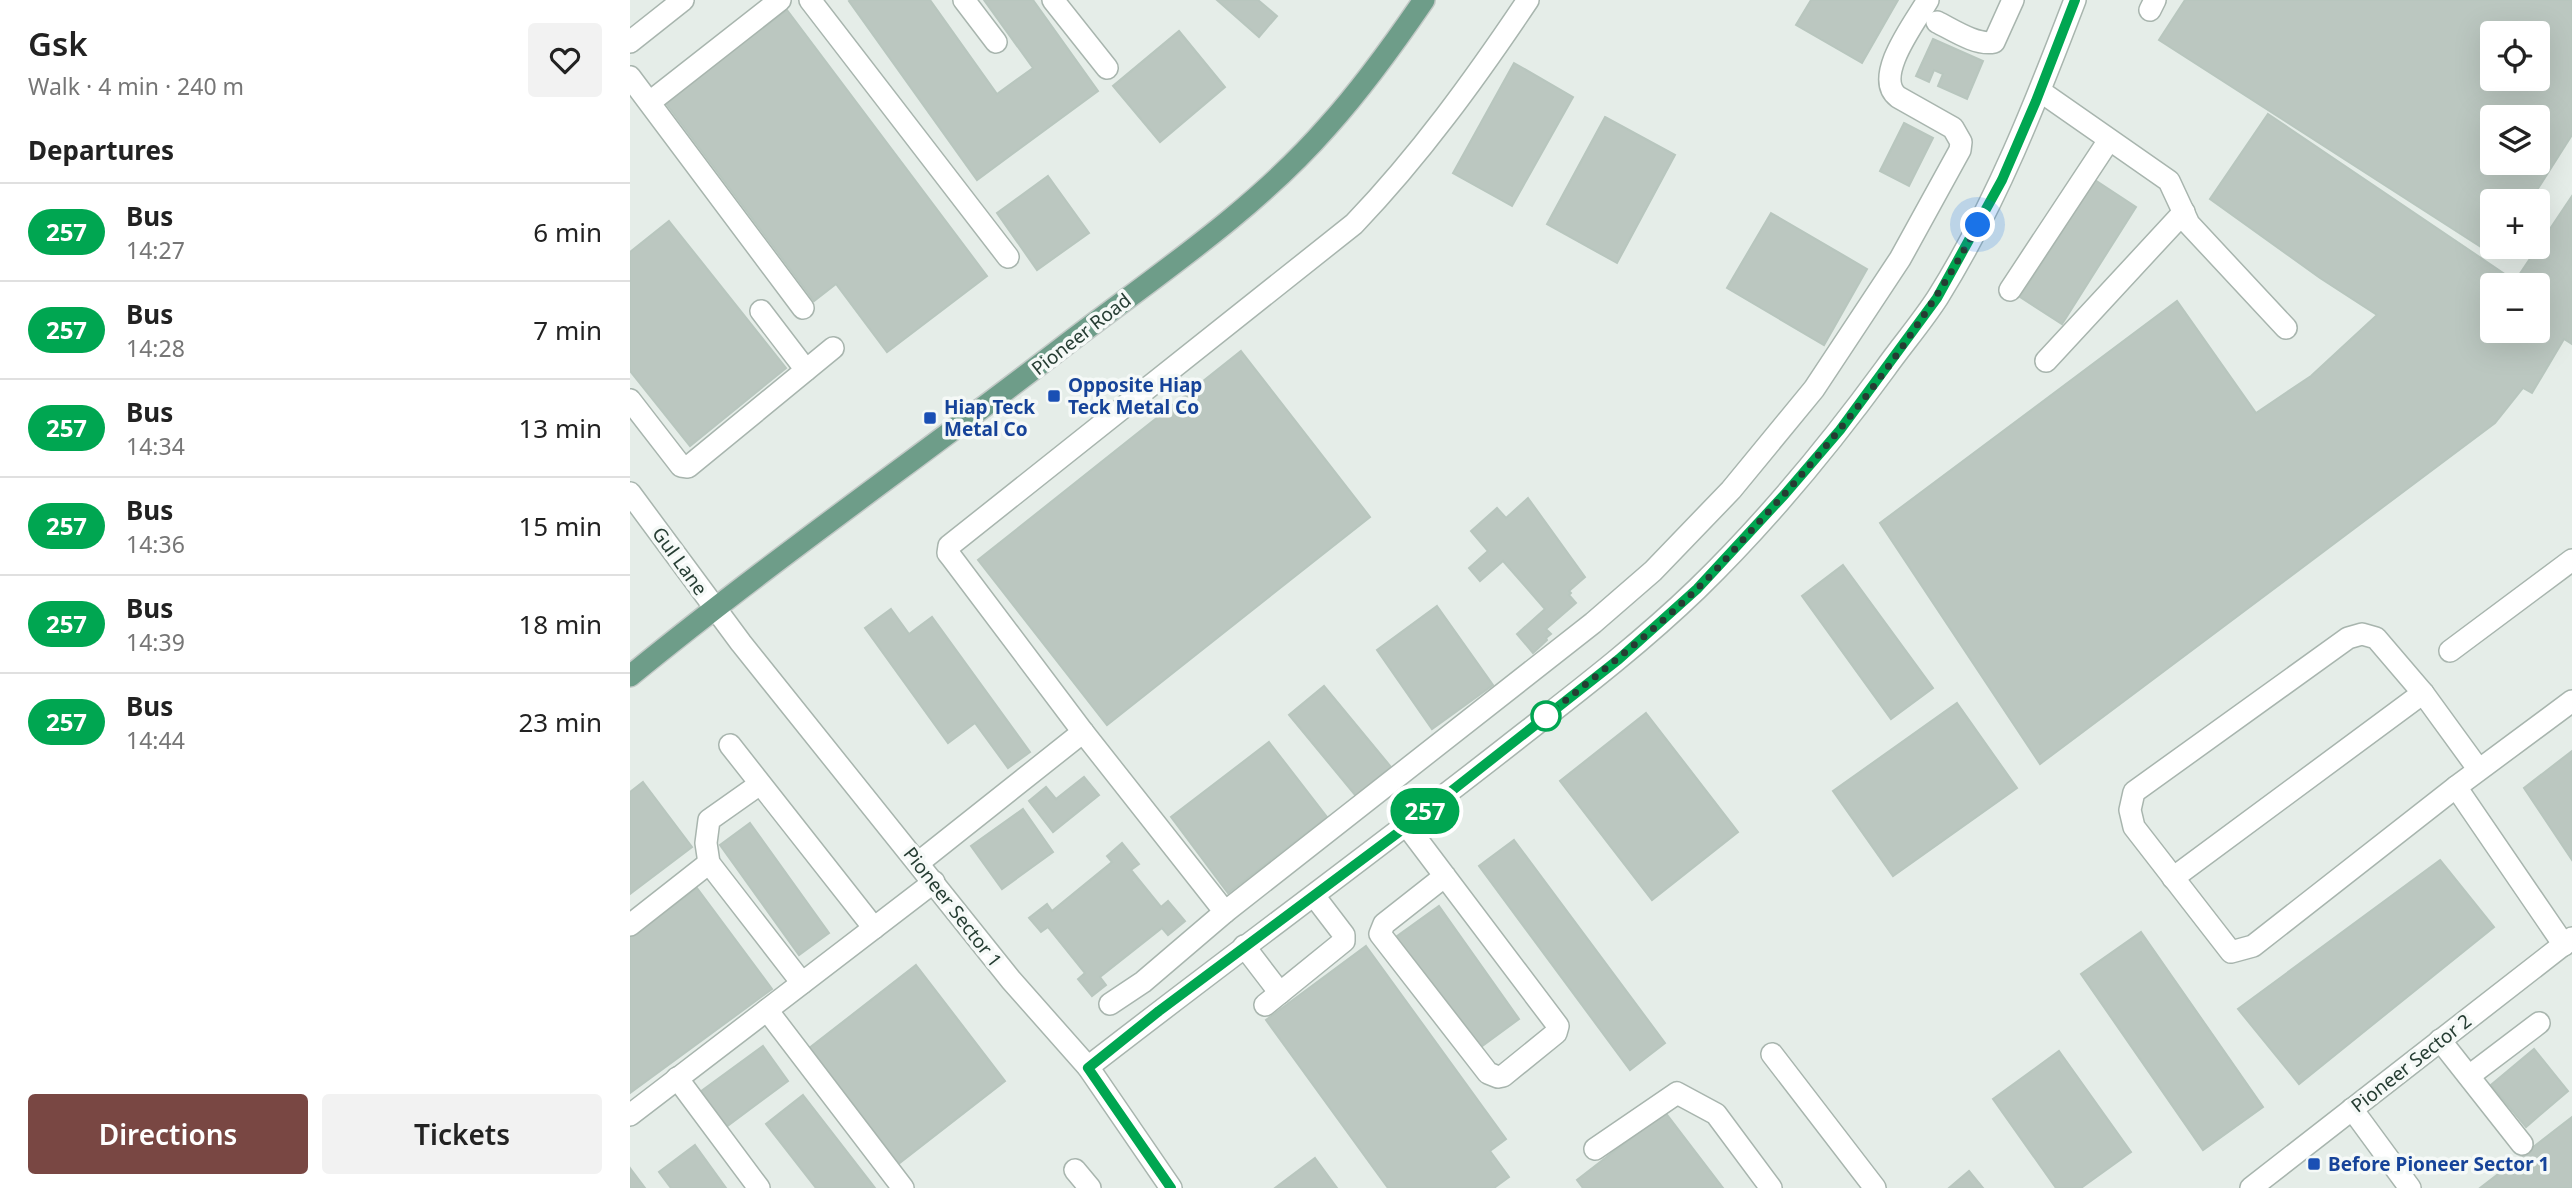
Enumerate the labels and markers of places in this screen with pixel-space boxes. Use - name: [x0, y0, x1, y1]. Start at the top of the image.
- place label: Opposite Hiap Teck Metal Co: [1068, 372, 1202, 420]
- marker: Opposite Hiap Teck Metal Co: [1046, 388, 1062, 404]
- place label: Hiap Teck Metal Co: [944, 394, 1035, 442]
- marker: Hiap Teck Metal Co: [922, 410, 938, 426]
- unlabelled marker: [1531, 701, 1561, 731]
- place label: Before Pioneer Sector 1: [2328, 1151, 2549, 1177]
- marker: Before Pioneer Sector 1: [2306, 1156, 2322, 1172]

